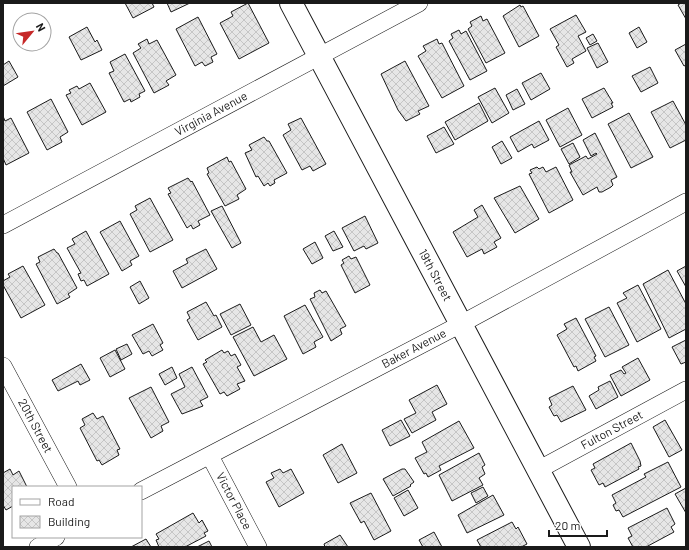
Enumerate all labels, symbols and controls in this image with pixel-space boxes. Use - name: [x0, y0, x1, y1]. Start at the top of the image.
- north arrow: [12, 12, 52, 52]
- text: N: [34, 21, 49, 33]
- street label: Virginia Avenue: [172, 88, 249, 138]
- street label: 19th Street: [417, 246, 455, 303]
- street label: Baker Avenue: [379, 325, 448, 370]
- street label: 20th Street: [16, 396, 56, 455]
- street label: Fulton Street: [578, 407, 645, 452]
- street label: Victor Place: [214, 470, 255, 532]
- legend: [12, 486, 142, 538]
- text: Road: [48, 494, 75, 508]
- scale bar: [549, 512, 607, 538]
- text: Building: [48, 514, 90, 528]
- text: 20 m: [555, 518, 581, 532]

